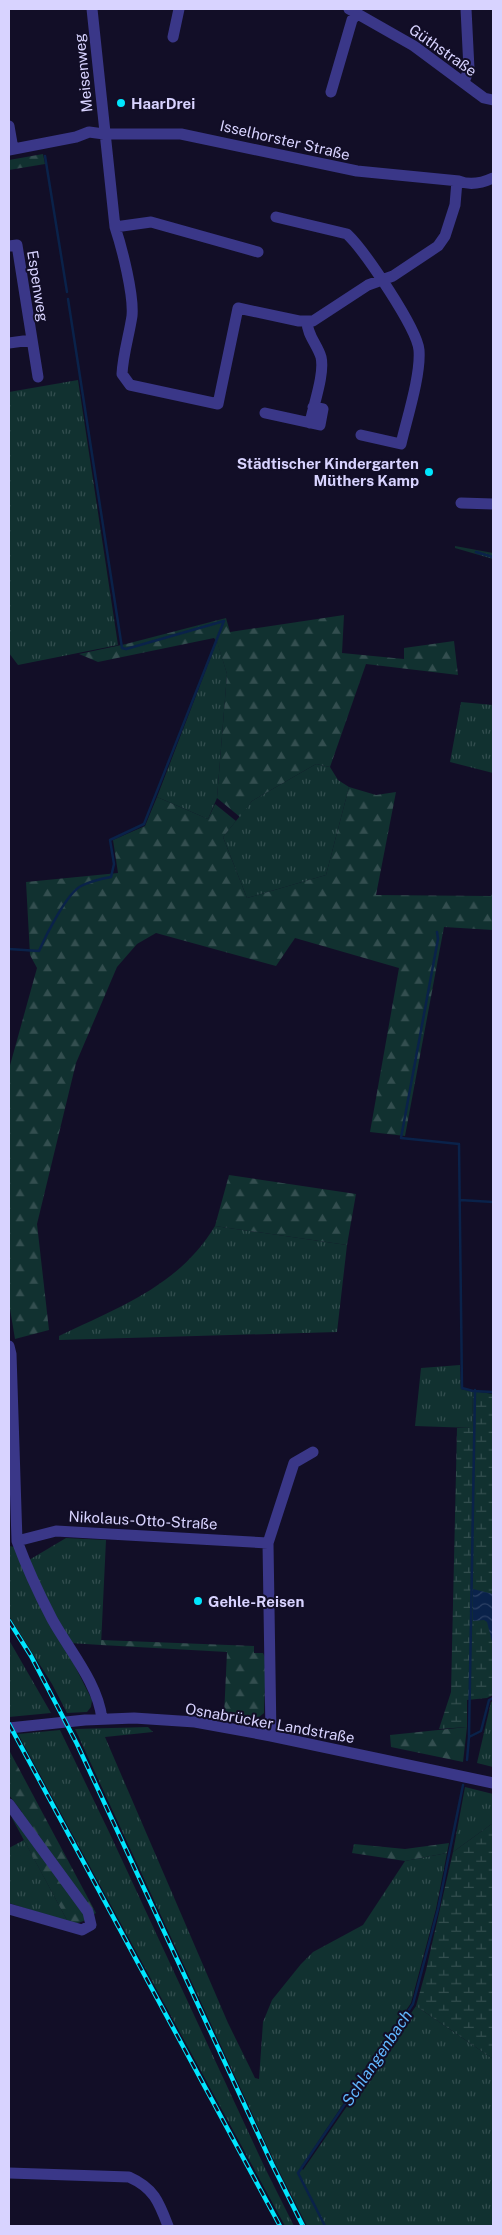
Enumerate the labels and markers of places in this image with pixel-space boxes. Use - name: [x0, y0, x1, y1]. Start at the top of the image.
- place label: HaarDrei: [131, 95, 195, 112]
- marker: HaarDrei: [115, 97, 127, 109]
- place label: Städtischer Kindergarten Müthers Kamp: [237, 455, 419, 489]
- marker: Städtischer Kindergarten Müthers Kamp: [423, 466, 435, 478]
- place label: Gehle-Reisen: [208, 1593, 304, 1610]
- marker: Gehle-Reisen: [192, 1595, 204, 1607]

